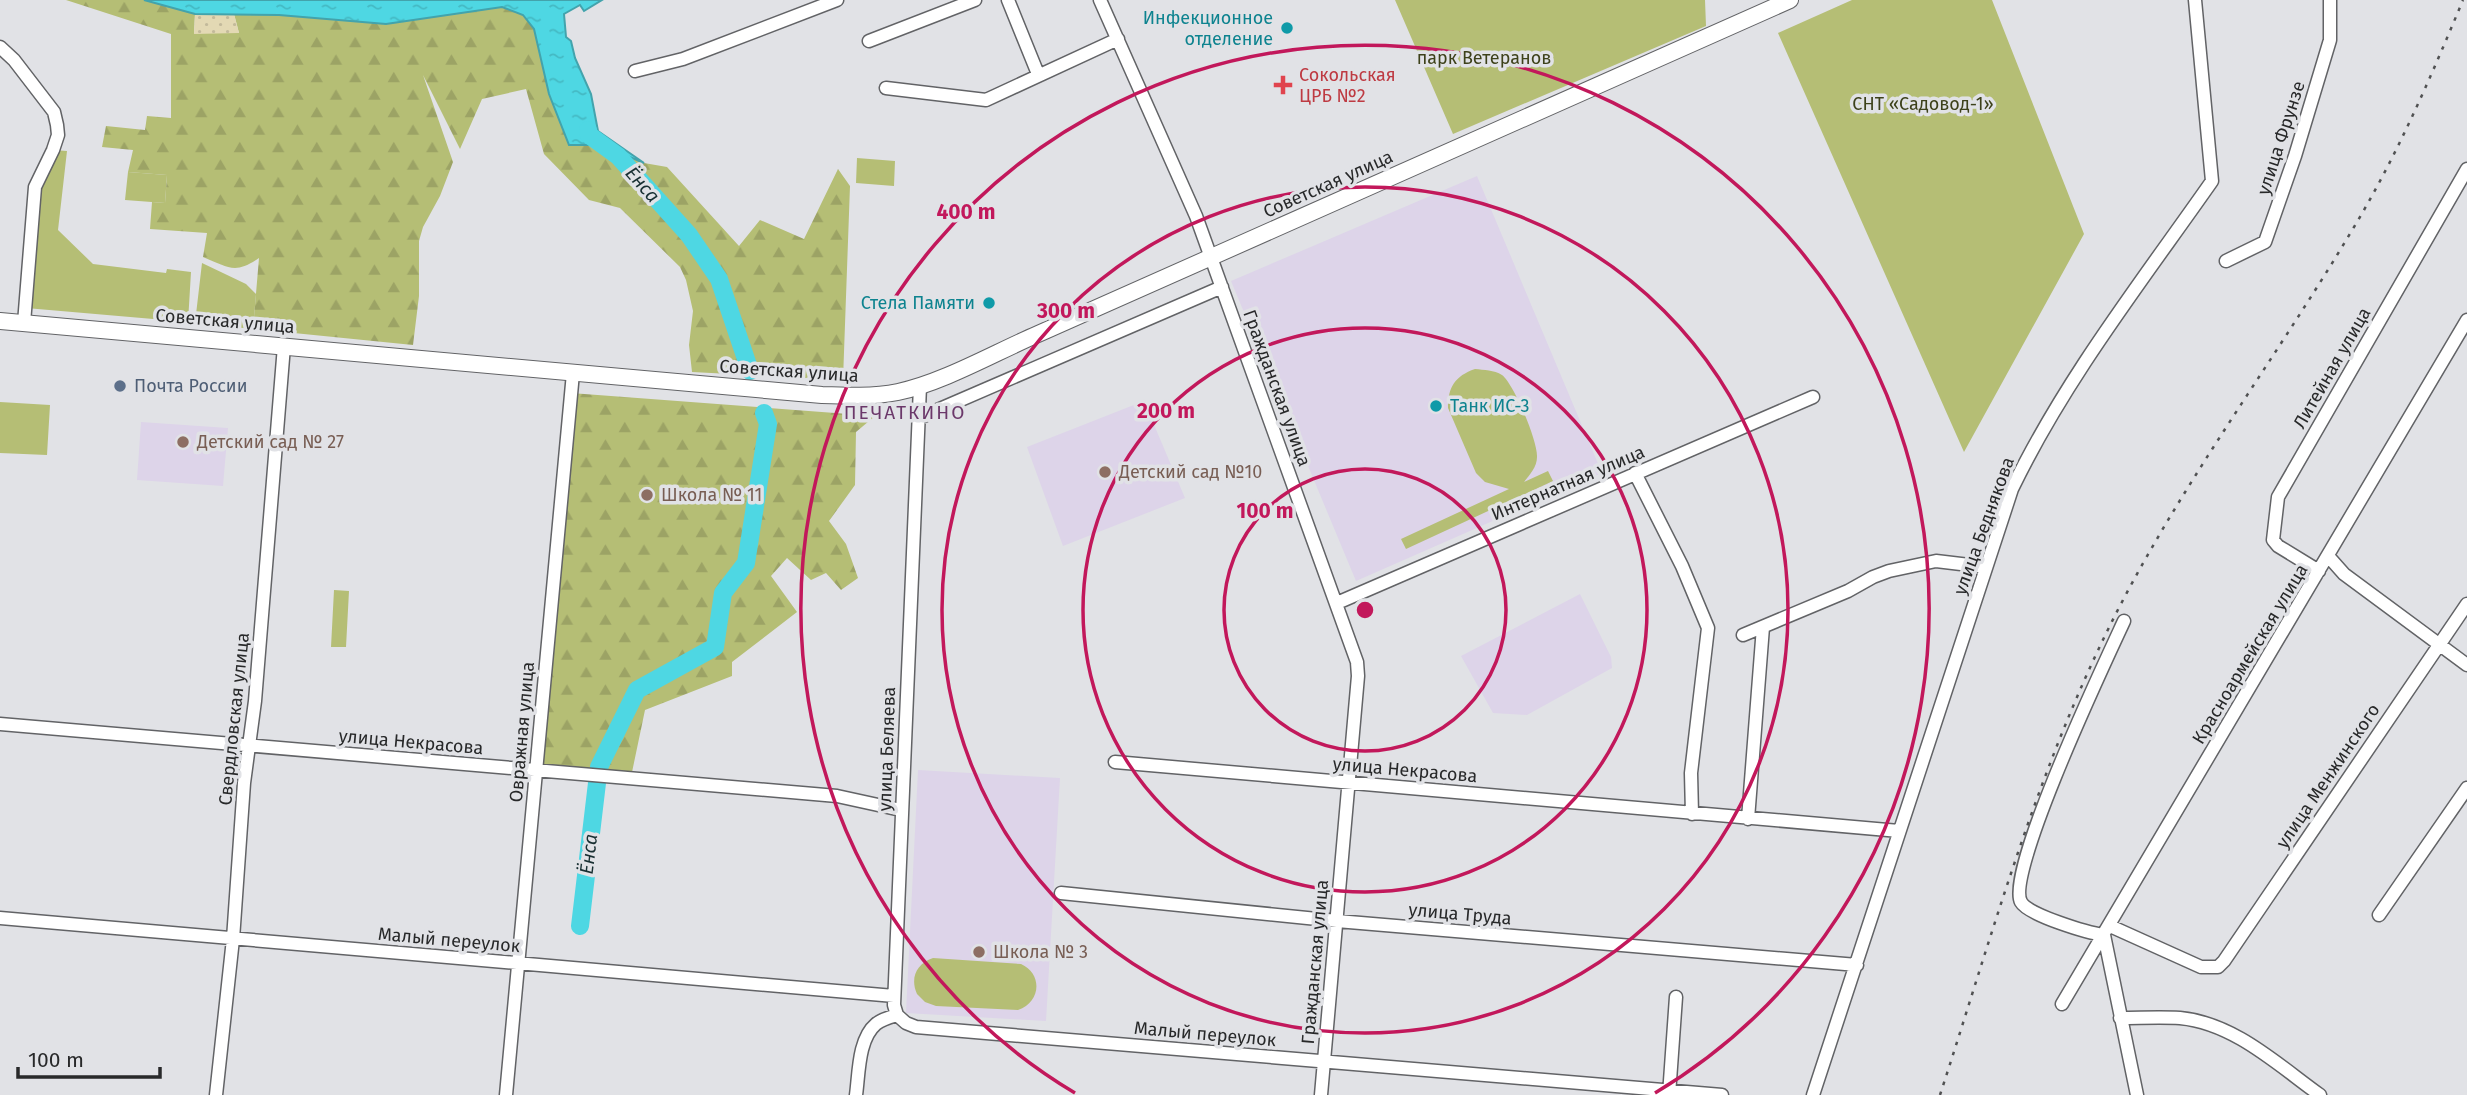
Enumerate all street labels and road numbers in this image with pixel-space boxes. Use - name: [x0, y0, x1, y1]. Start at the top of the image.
- street label: улица Фрунзе: [2252, 78, 2310, 198]
- street label: Советская улица: [1260, 146, 1396, 222]
- street label: Советская улица: [154, 304, 296, 338]
- street label: Литейная улица: [2288, 304, 2376, 432]
- street label: Гражданская улица: [1238, 307, 1316, 469]
- street label: Советская улица: [719, 355, 859, 387]
- street label: Интернатная улица: [1488, 441, 1648, 525]
- street label: улица Беднякова: [1949, 454, 2019, 598]
- street label: Красноармейская улица: [2188, 560, 2312, 748]
- street label: Свердловская улица: [214, 632, 254, 806]
- street label: Овражная улица: [505, 661, 539, 803]
- street label: улица Беляева: [874, 686, 900, 812]
- street label: улица Менжинского: [2271, 699, 2385, 853]
- street label: улица Некрасова: [338, 725, 484, 759]
- street label: улица Некрасова: [1332, 753, 1478, 787]
- street label: Гражданская улица: [1297, 879, 1333, 1045]
- street label: улица Труда: [1408, 899, 1512, 929]
- street label: Малый переулок: [377, 923, 522, 957]
- street label: Малый переулок: [1133, 1017, 1278, 1051]

